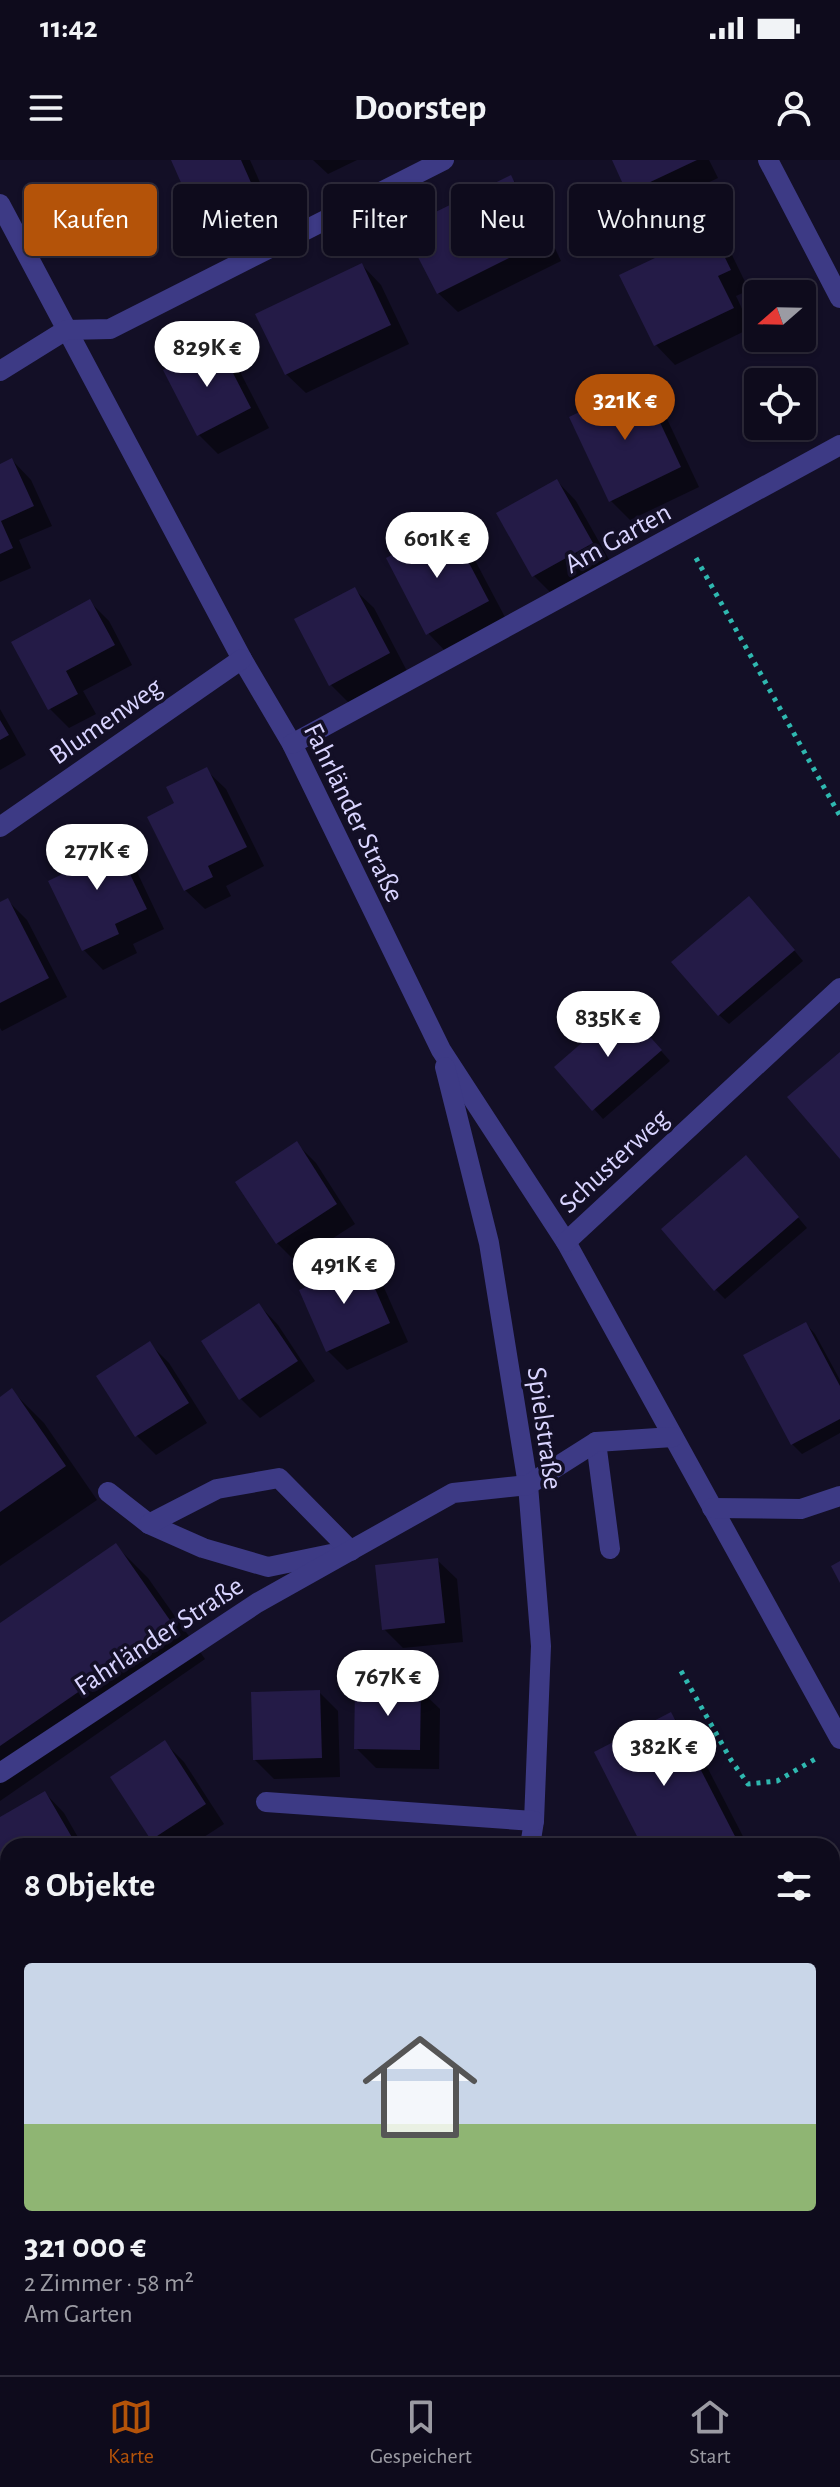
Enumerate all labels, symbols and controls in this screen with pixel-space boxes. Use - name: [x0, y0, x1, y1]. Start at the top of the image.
- text: 11:42: [40, 13, 98, 43]
- icon: menu: [24, 86, 68, 130]
- icon: person: [772, 86, 816, 130]
- text: Doorstep: [354, 90, 486, 126]
- chip: Kaufen: [24, 184, 157, 256]
- chip: Mieten: [173, 184, 307, 256]
- chip: Filter: [323, 184, 435, 256]
- chip: Neu: [451, 184, 553, 256]
- chip: Wohnung: [569, 184, 733, 256]
- north arrow: [744, 280, 816, 352]
- map controls: [744, 280, 816, 440]
- pin: 829K €: [142, 321, 272, 389]
- text: 829K €: [173, 334, 241, 360]
- button: locate: [744, 368, 816, 440]
- pin: 321K €: [560, 374, 690, 442]
- text: 321K €: [593, 387, 657, 413]
- street label: Am Garten: [560, 498, 676, 579]
- pin: 601K €: [372, 512, 502, 580]
- text: 601K €: [404, 525, 470, 551]
- street label: Blumenweg: [45, 673, 168, 770]
- street label: Fahrländer Straße: [298, 719, 409, 907]
- pin: 277K €: [32, 824, 162, 892]
- text: 277K €: [64, 837, 130, 863]
- pin: 835K €: [543, 991, 673, 1059]
- text: 835K €: [575, 1004, 641, 1030]
- street label: Schusterweg: [554, 1104, 675, 1219]
- pin: 491K €: [279, 1238, 409, 1306]
- text: 491K €: [311, 1251, 377, 1277]
- street label: Spielstraße: [522, 1365, 566, 1491]
- street label: Fahrländer Straße: [70, 1572, 248, 1702]
- pin: 767K €: [323, 1650, 453, 1718]
- text: 767K €: [355, 1663, 421, 1689]
- pin: 382K €: [599, 1720, 729, 1788]
- text: 382K €: [630, 1733, 698, 1759]
- icon: filters: [772, 1864, 816, 1908]
- text: 8 Objekte: [24, 1869, 155, 1903]
- icon: home: [348, 2015, 492, 2159]
- text: 321 000 €: [24, 2230, 146, 2264]
- text: 2 Zimmer · 58 m²: [24, 2270, 194, 2296]
- text: Am Garten: [24, 2301, 133, 2327]
- tab: Karte: [108, 2395, 154, 2469]
- tab: Gespeichert: [370, 2395, 472, 2469]
- tab: Start: [688, 2395, 732, 2469]

